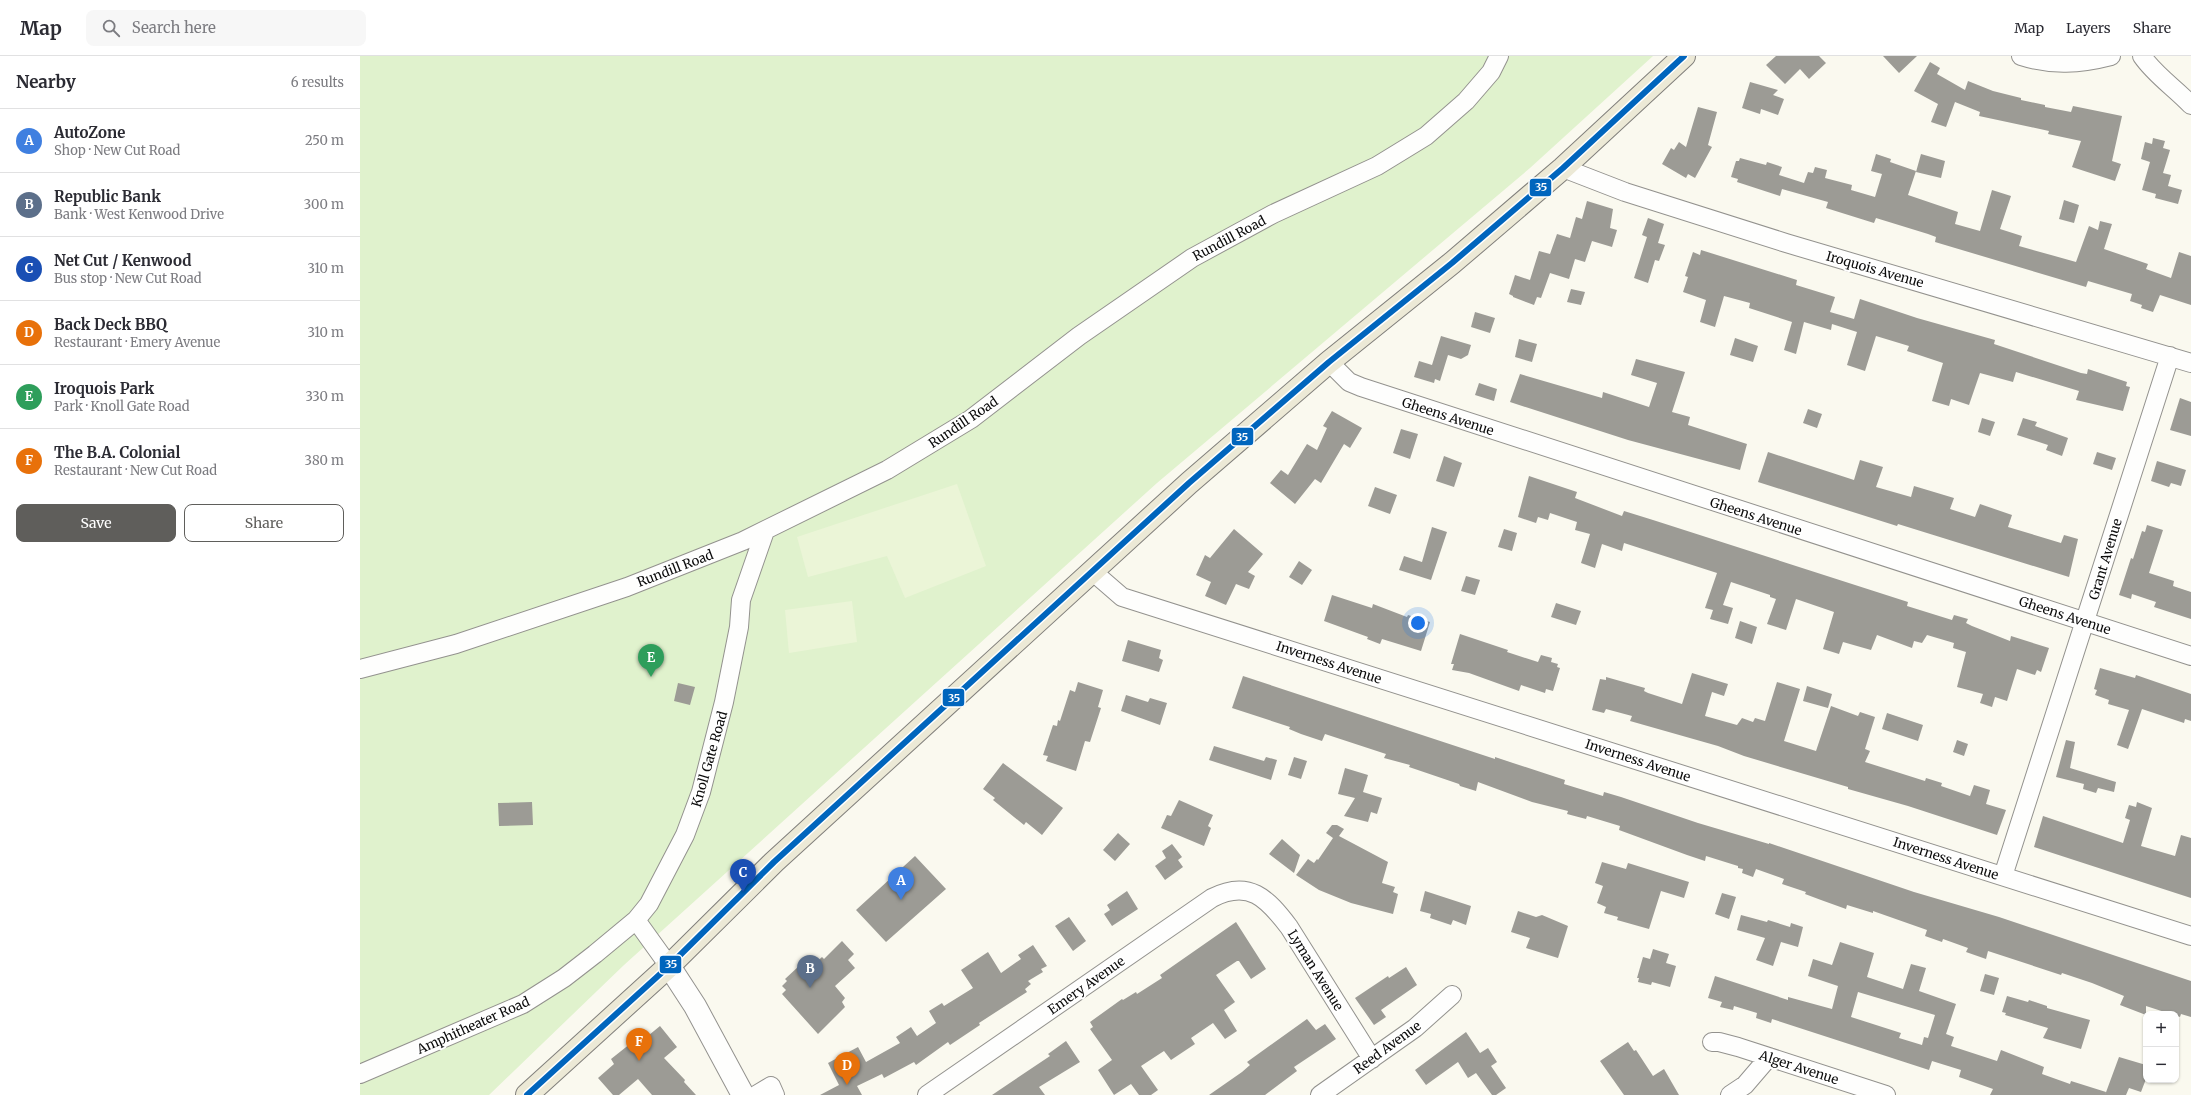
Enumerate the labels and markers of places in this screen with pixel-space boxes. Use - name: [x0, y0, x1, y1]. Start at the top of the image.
- pin: E: [638, 644, 664, 677]
- pin: C: [730, 859, 756, 892]
- pin: A: [888, 867, 914, 900]
- pin: B: [797, 955, 823, 988]
- pin: F: [626, 1028, 652, 1061]
- pin: D: [834, 1052, 860, 1085]

